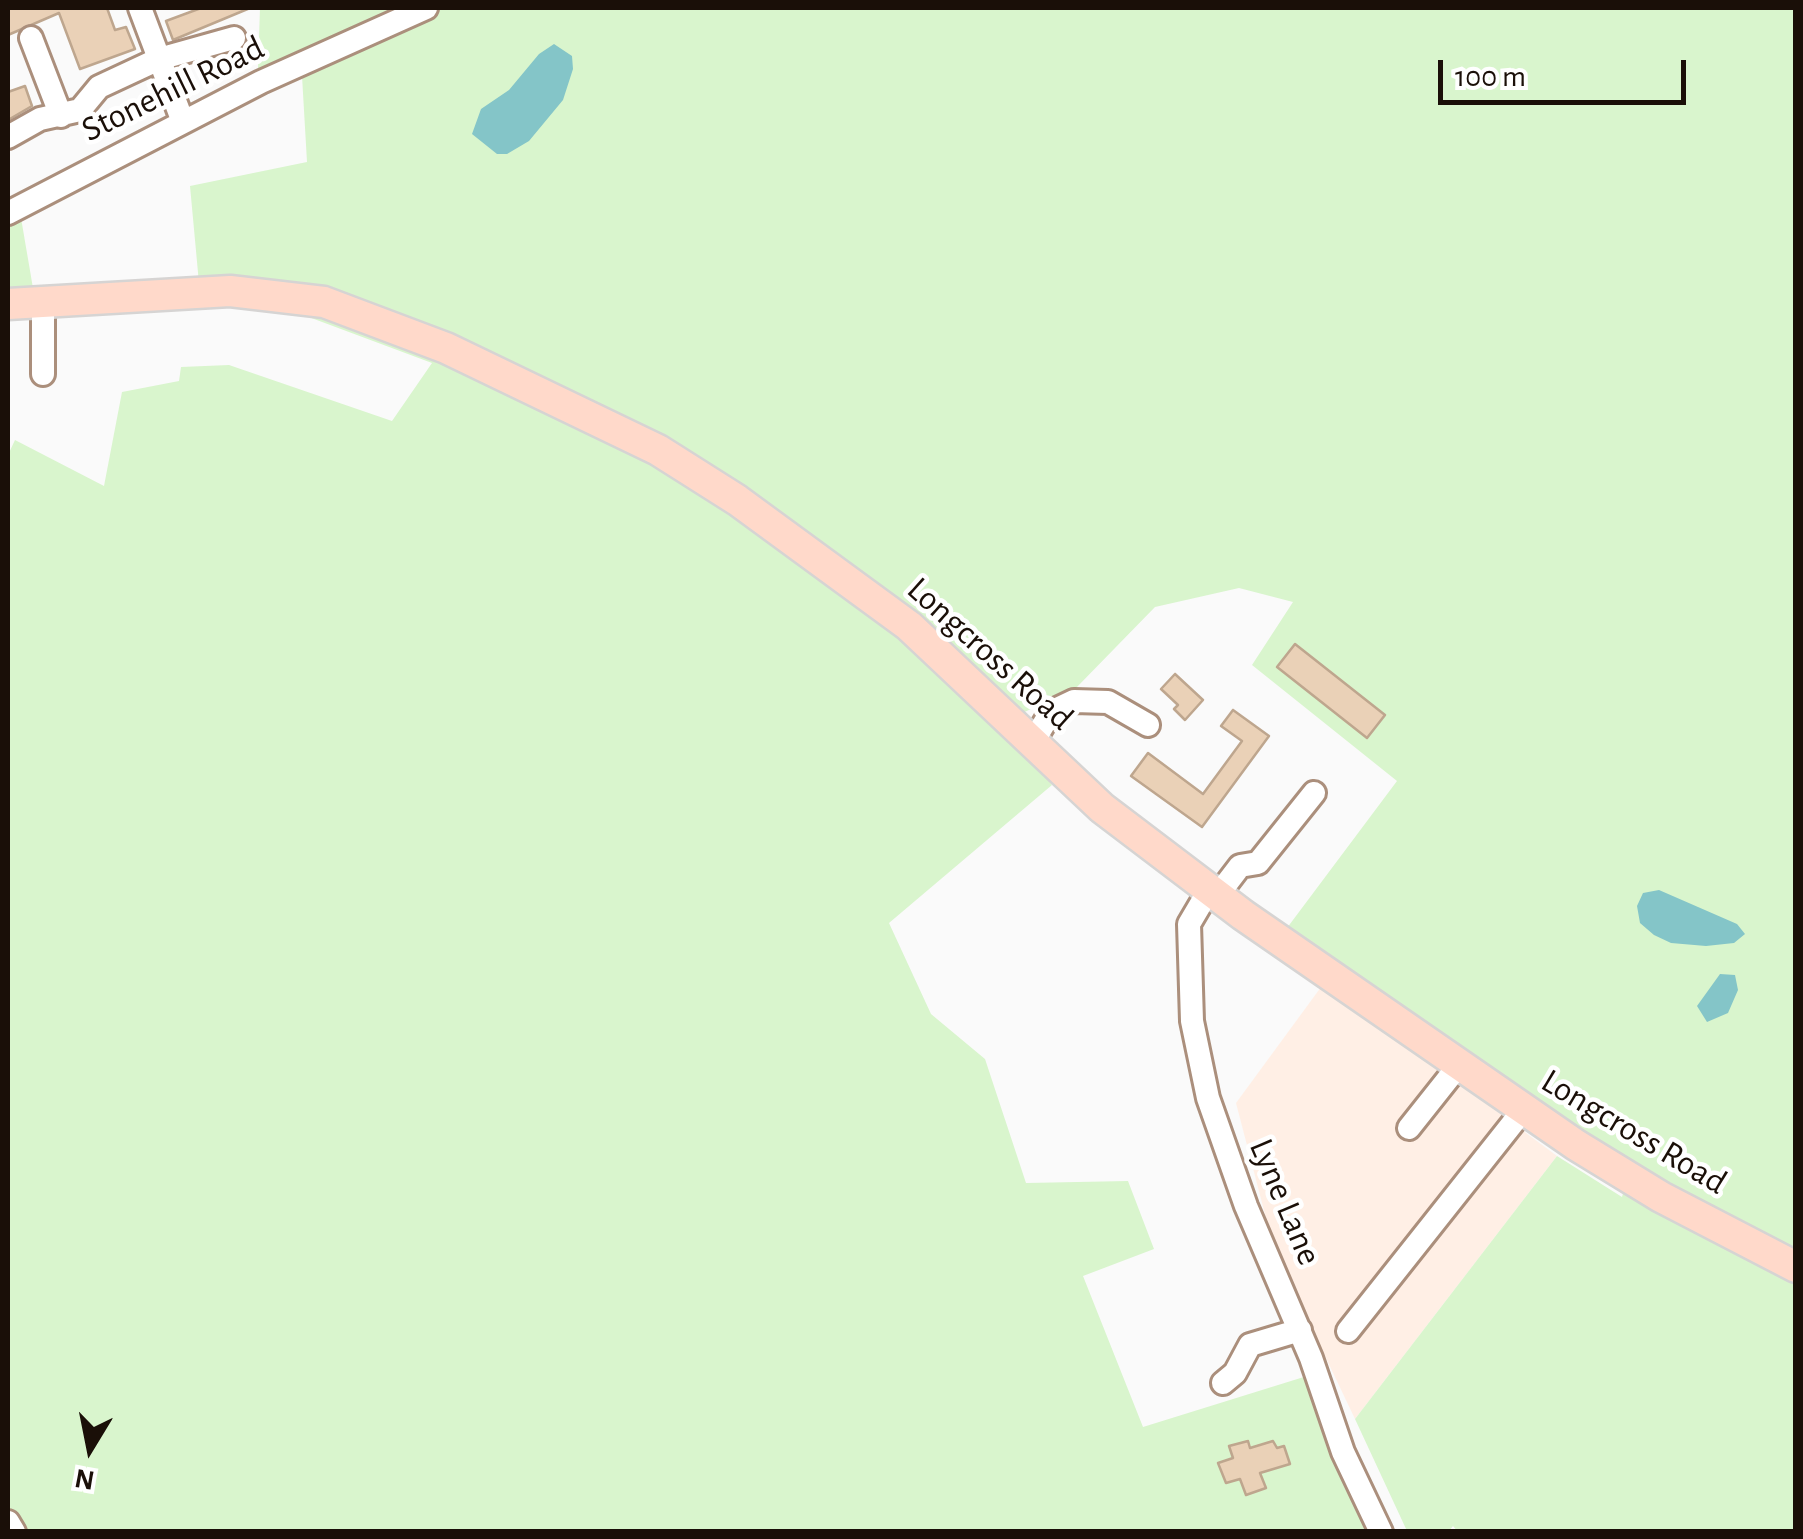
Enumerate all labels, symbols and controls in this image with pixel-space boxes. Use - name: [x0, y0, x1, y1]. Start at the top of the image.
- street label: Stonehill Road: [75, 27, 271, 151]
- scale bar: [1443, 40, 1690, 102]
- text: 100 m: [1455, 62, 1526, 92]
- street label: Longcross Road: [898, 568, 1082, 740]
- street label: Longcross Road: [1534, 1060, 1734, 1204]
- street label: Lyne Lane: [1240, 1132, 1330, 1272]
- north arrow: [40, 1399, 140, 1499]
- text: N: [73, 1463, 97, 1494]

